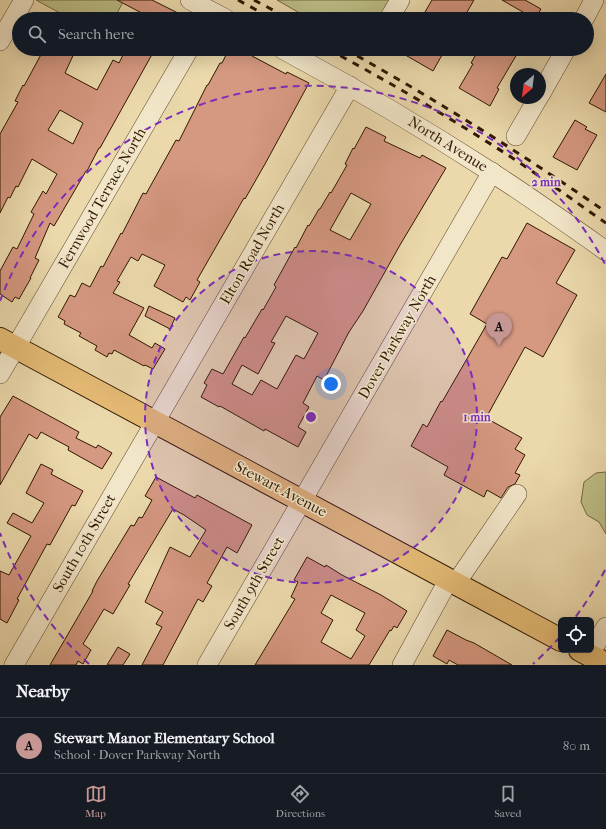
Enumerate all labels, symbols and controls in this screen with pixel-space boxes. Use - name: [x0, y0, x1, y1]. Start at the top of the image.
- search box: [12, 12, 594, 56]
- icon: search: [26, 23, 48, 45]
- text: Search here: [58, 25, 134, 43]
- north arrow: [510, 68, 546, 104]
- street label: North Avenue: [405, 112, 492, 176]
- street label: Fernwood Terrace North: [54, 124, 150, 272]
- text: 2 min: [531, 175, 562, 189]
- street label: Elton Road North: [216, 200, 288, 308]
- street label: Dover Parkway North: [354, 271, 440, 402]
- pin: A: [486, 313, 512, 346]
- your location: [321, 374, 341, 394]
- centre of rings: [304, 410, 318, 424]
- text: 1 min: [463, 410, 492, 424]
- street label: Stewart Avenue: [232, 457, 331, 521]
- street label: South 10th Street: [49, 490, 120, 595]
- street label: South 9th Street: [220, 532, 288, 633]
- map controls: [558, 617, 594, 653]
- button: locate: [558, 617, 594, 653]
- text: Nearby: [16, 681, 70, 701]
- text: Stewart Manor Elementary School: [54, 729, 275, 747]
- text: A: [25, 738, 33, 753]
- text: 80 m: [563, 738, 590, 753]
- text: School · Dover Parkway North: [54, 747, 220, 762]
- tab: Map: [85, 783, 107, 820]
- tab: Directions: [276, 783, 325, 820]
- tab: Saved: [494, 783, 521, 820]

